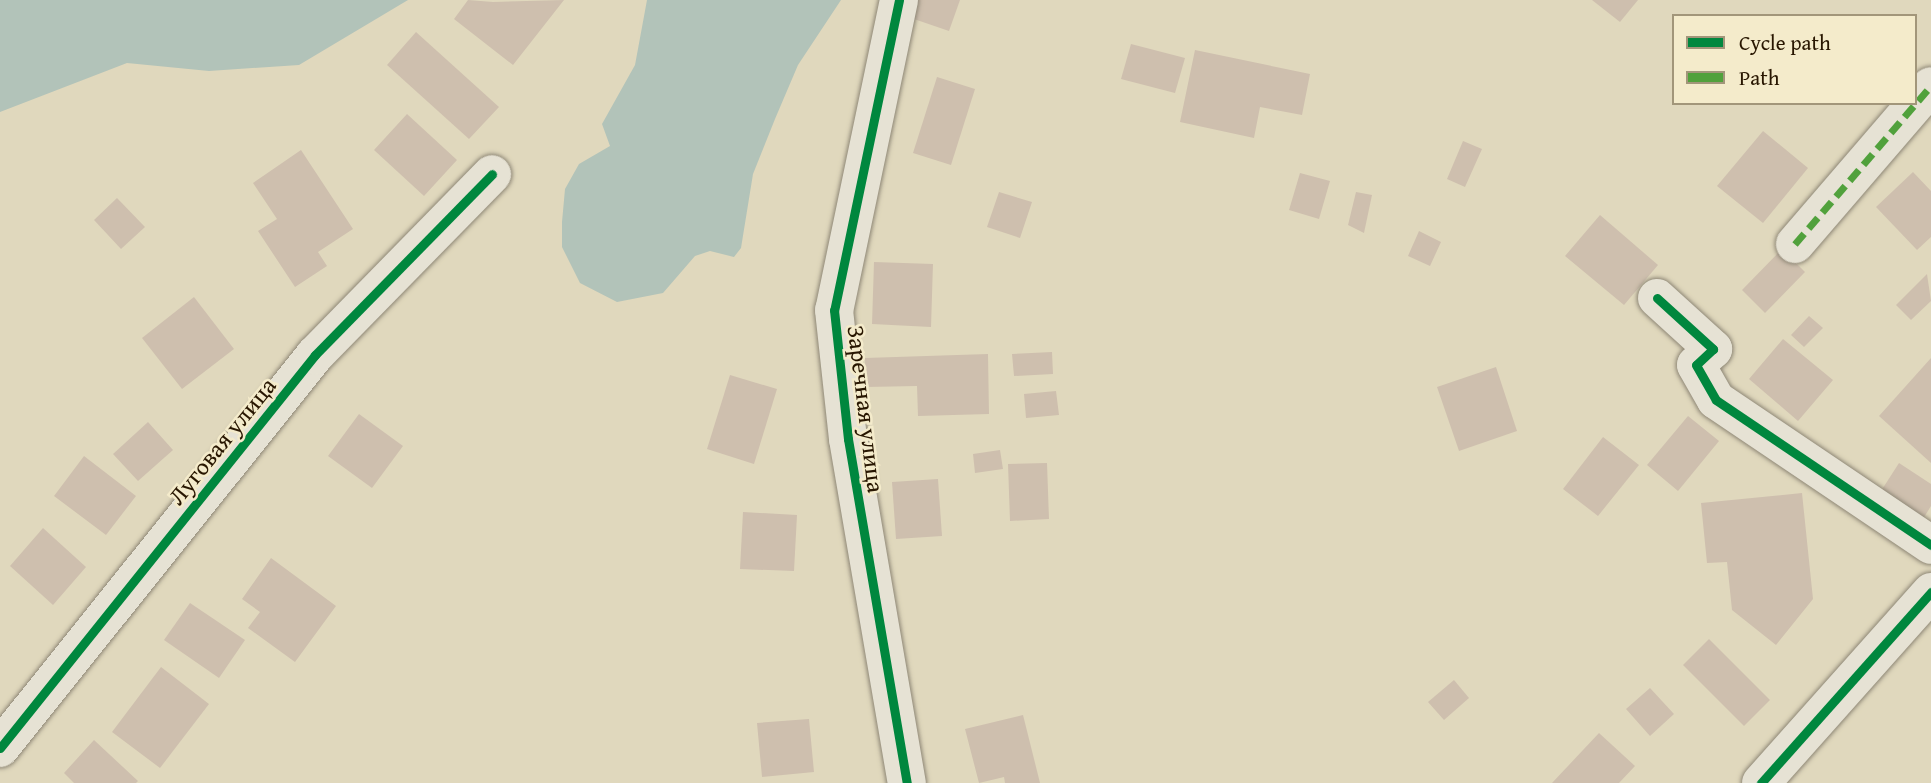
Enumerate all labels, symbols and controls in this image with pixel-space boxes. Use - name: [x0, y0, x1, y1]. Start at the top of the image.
- legend: [1672, 14, 1917, 105]
- text: Cycle path: [1739, 27, 1831, 58]
- text: Path: [1739, 62, 1779, 93]
- street label: Заречная улица: [841, 324, 891, 494]
- street label: Луговая улица: [162, 372, 282, 510]

